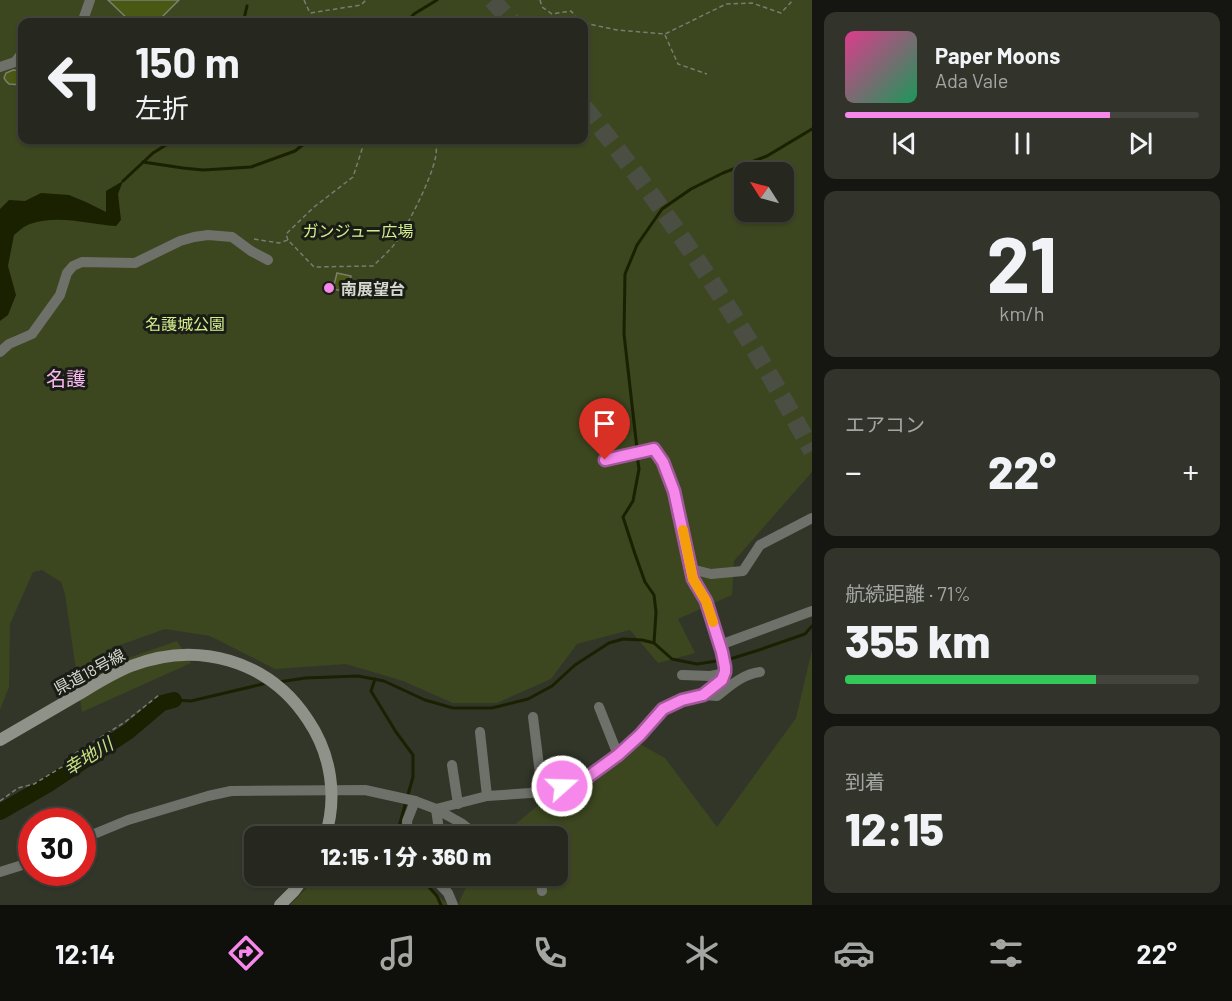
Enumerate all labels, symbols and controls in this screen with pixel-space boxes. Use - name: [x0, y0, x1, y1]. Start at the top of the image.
- text: 150 m: [135, 36, 240, 86]
- icon: left: [36, 42, 114, 120]
- text: Paper Moons: [935, 42, 1060, 68]
- text: Ada Vale: [935, 68, 1008, 92]
- text: 左折: [135, 91, 189, 123]
- icon: previous: [888, 127, 921, 160]
- icon: pause: [1006, 127, 1039, 160]
- icon: next: [1124, 127, 1157, 160]
- north arrow: [734, 162, 794, 222]
- map controls: [734, 162, 794, 222]
- text: 21: [987, 215, 1057, 309]
- park label: ガンジュー広場: [303, 221, 413, 240]
- place label: 南展望台: [341, 279, 405, 298]
- marker: 南展望台: [322, 281, 336, 295]
- text: km/h: [999, 301, 1045, 325]
- park label: 名護城公園: [145, 314, 225, 333]
- district label: 名護: [46, 366, 86, 390]
- pin: [579, 398, 630, 460]
- icon: arrive: [588, 407, 621, 440]
- text: エアコン: [845, 412, 925, 436]
- text: 22°: [988, 444, 1056, 498]
- text: −: [845, 451, 862, 491]
- text: +: [1182, 451, 1199, 491]
- text: 航続距離 · 71%: [845, 581, 971, 605]
- text: 355 km: [845, 613, 990, 667]
- street label: 県道18号線: [50, 644, 128, 698]
- water label: 幸地川: [59, 731, 118, 780]
- position arrow: [530, 754, 594, 818]
- text: 到着: [845, 769, 885, 793]
- text: 12:15: [845, 801, 944, 855]
- speed limit sign: 30: [18, 808, 96, 886]
- text: 12:15 · 1 分 · 360 m: [321, 843, 491, 869]
- icon: directions: [225, 932, 267, 974]
- icon: music: [377, 932, 419, 974]
- icon: phone: [529, 932, 571, 974]
- icon: climate: [681, 932, 723, 974]
- icon: car: [833, 932, 875, 974]
- icon: filters: [985, 932, 1027, 974]
- text: 12:14: [55, 937, 115, 969]
- text: 22°: [1137, 937, 1177, 969]

